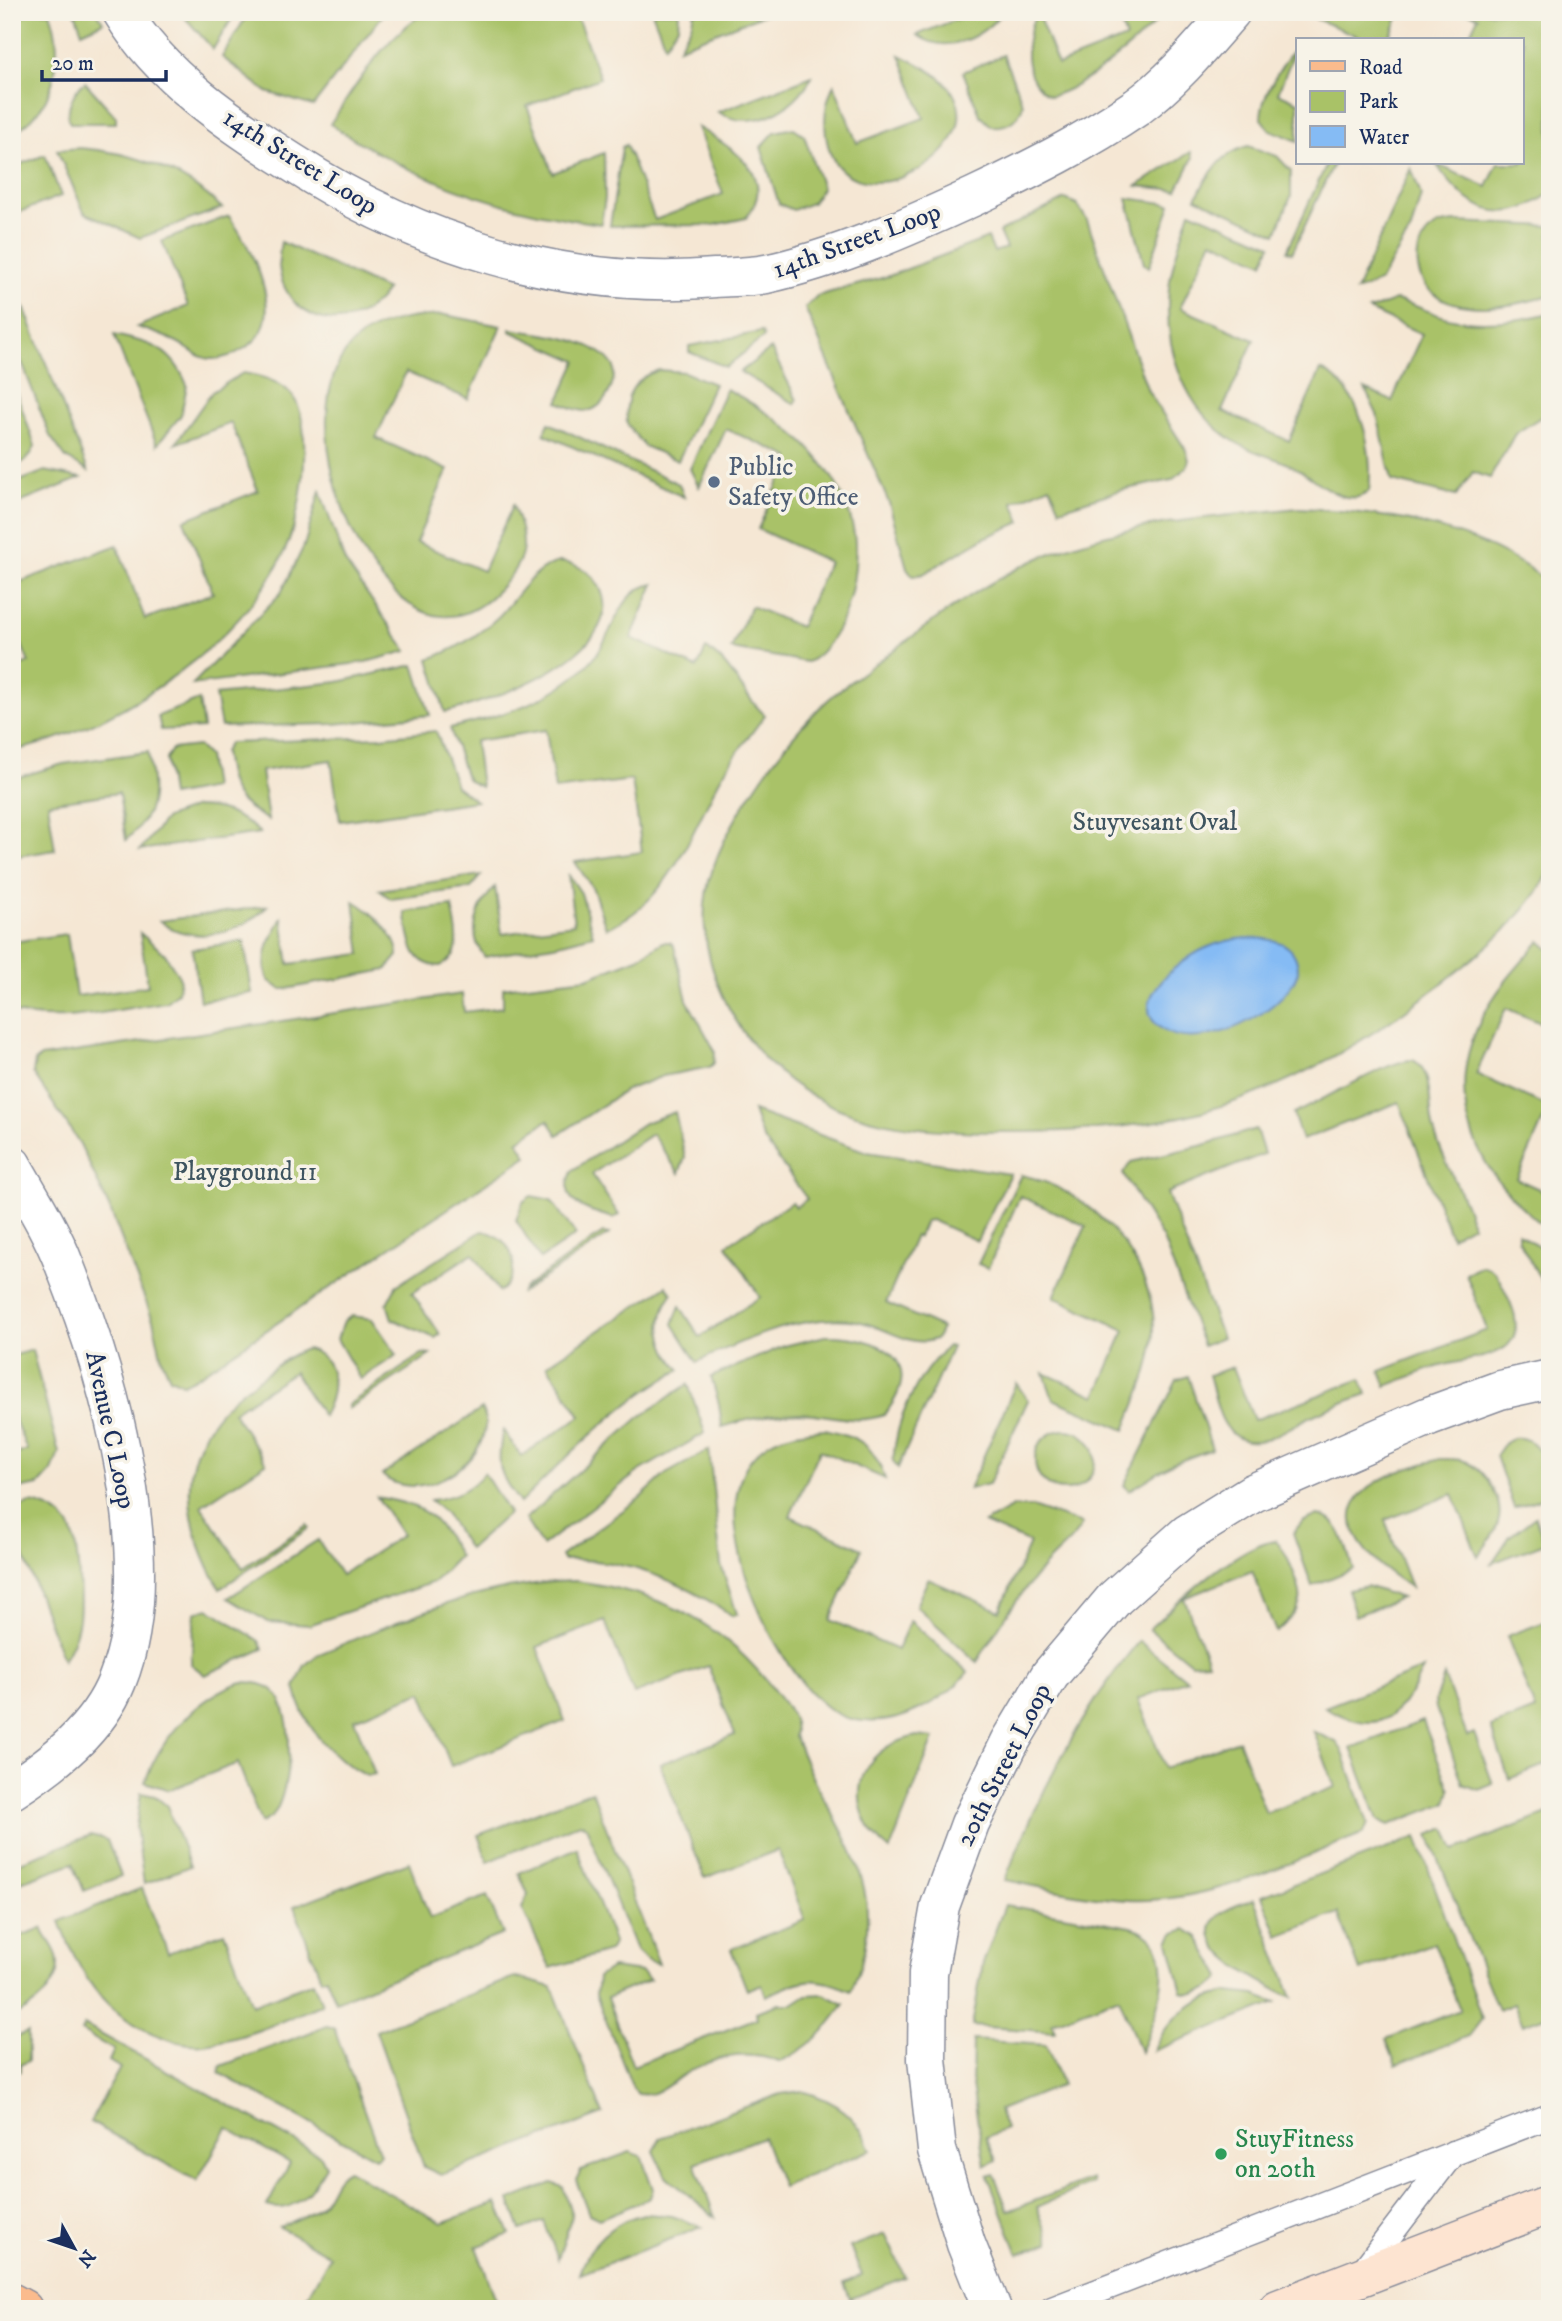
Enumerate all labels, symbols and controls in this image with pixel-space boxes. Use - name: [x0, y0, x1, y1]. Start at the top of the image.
- scale bar: [42, 38, 166, 82]
- legend: [1296, 38, 1524, 164]
- text: 20 m: [52, 51, 94, 77]
- text: Road: [1359, 55, 1403, 81]
- text: Park: [1359, 89, 1399, 115]
- street label: 14th Street Loop: [217, 101, 383, 223]
- text: Water: [1358, 125, 1409, 151]
- street label: 14th Street Loop: [769, 195, 945, 287]
- place label: Public Safety Office: [728, 451, 859, 514]
- marker: Public Safety Office: [706, 474, 722, 490]
- park label: Stuyvesant Oval: [1073, 806, 1238, 839]
- park label: Playground 11: [173, 1156, 317, 1189]
- street label: Avenue C Loop: [77, 1348, 143, 1512]
- street label: 20th Street Loop: [949, 1678, 1059, 1852]
- place label: StuyFitness on 20th: [1235, 2123, 1354, 2186]
- marker: StuyFitness on 20th: [1213, 2146, 1229, 2162]
- north arrow: [38, 2212, 108, 2282]
- text: N: [72, 2245, 100, 2272]

